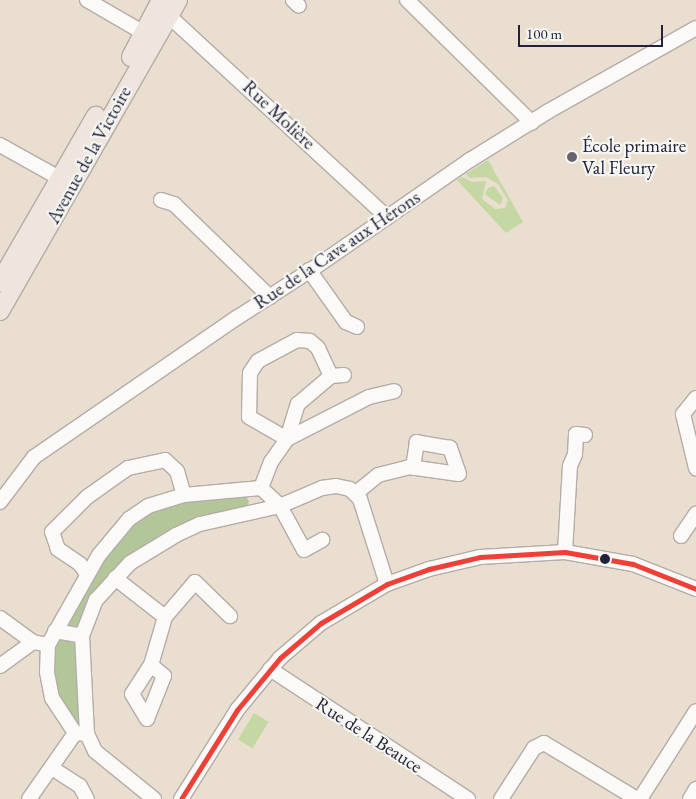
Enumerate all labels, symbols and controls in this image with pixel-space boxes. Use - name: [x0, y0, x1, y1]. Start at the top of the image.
- scale bar: [521, 15, 666, 47]
- text: 100 m: [526, 24, 562, 43]
- street label: Rue Molière: [238, 76, 320, 154]
- street label: Avenue de la Victoire: [42, 82, 136, 228]
- place label: École primaire Val Fleury: [582, 135, 686, 179]
- marker: École primaire Val Fleury: [566, 151, 578, 163]
- street label: Rue de la Cave aux Hérons: [250, 186, 424, 314]
- unlabelled marker: [600, 554, 610, 564]
- street label: Rue de la Beauce: [311, 692, 427, 778]

